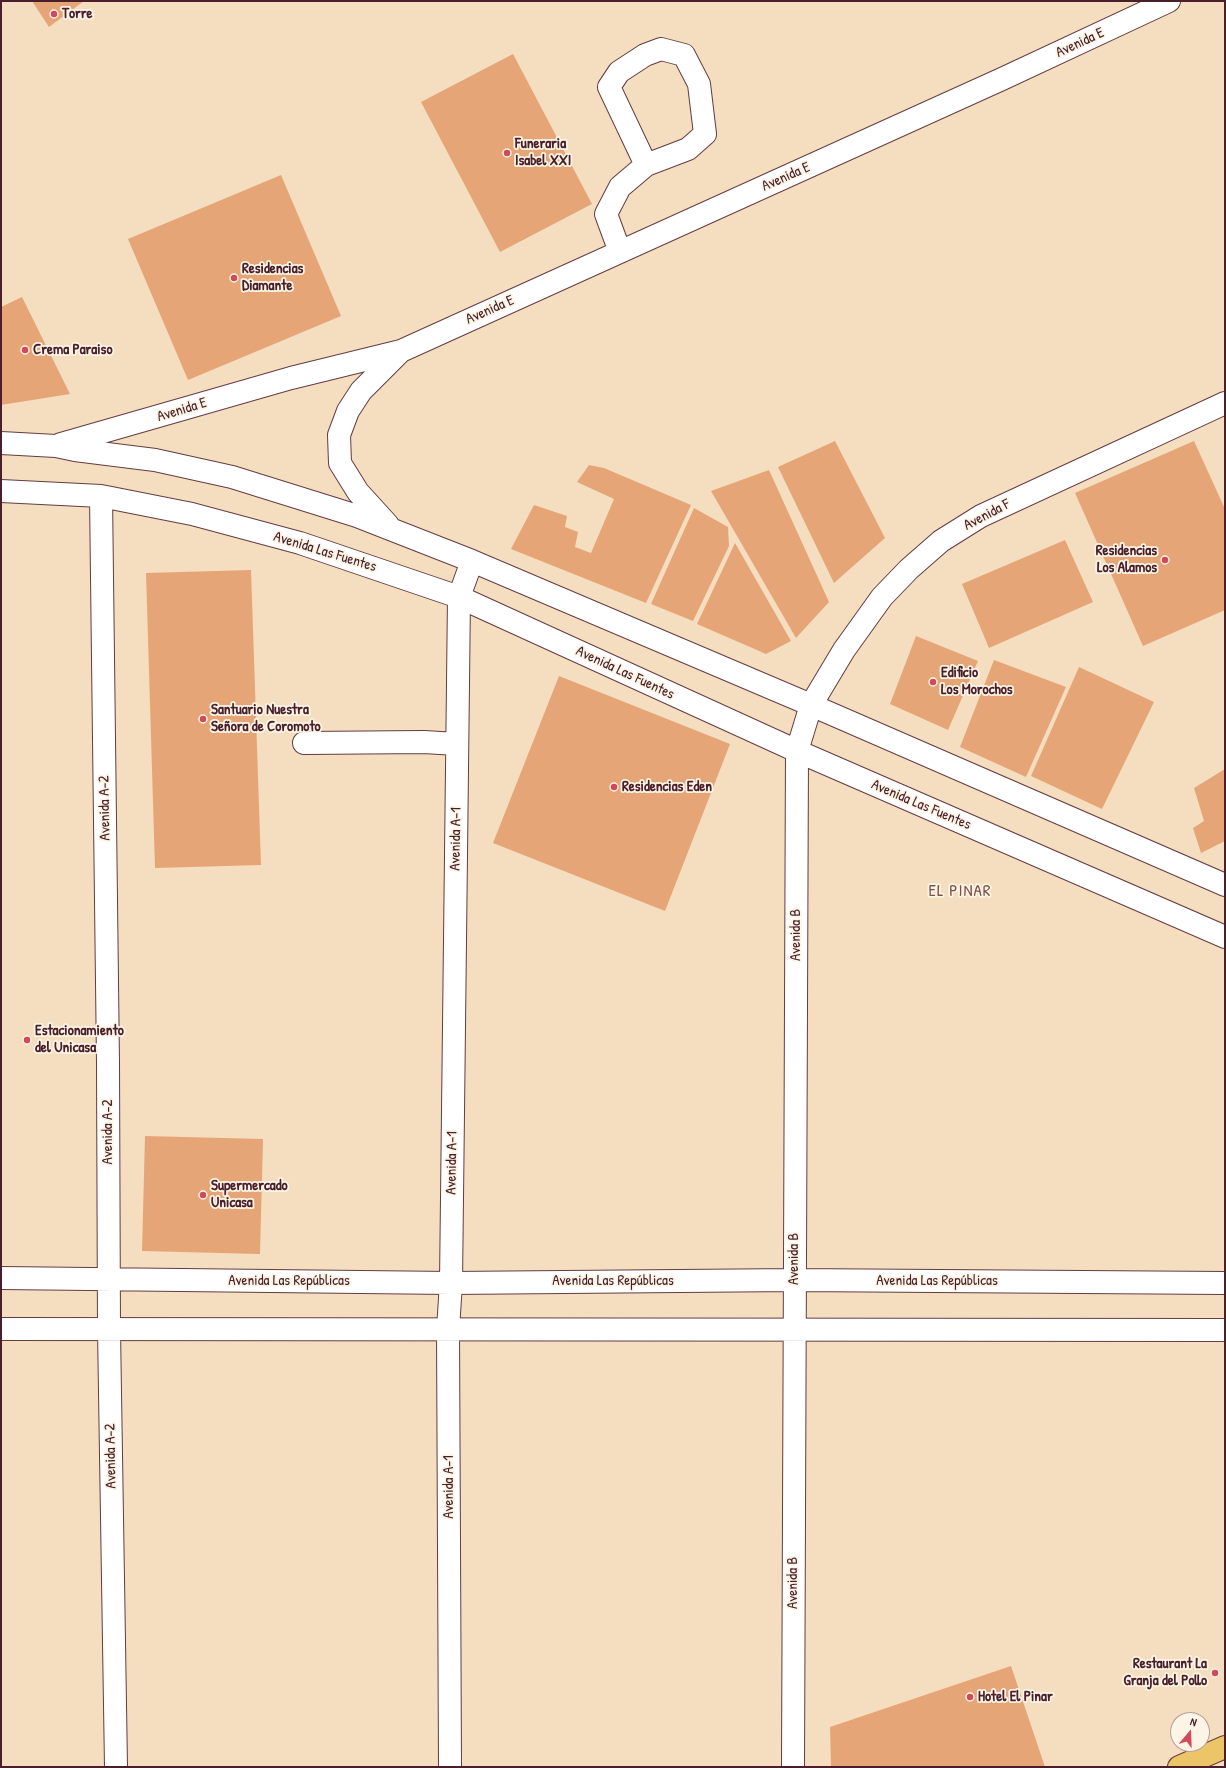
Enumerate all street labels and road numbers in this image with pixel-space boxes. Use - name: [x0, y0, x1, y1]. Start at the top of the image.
- street label: Avenida E: [1053, 24, 1107, 62]
- street label: Avenida E: [759, 158, 813, 196]
- street label: Avenida E: [463, 291, 517, 329]
- street label: Avenida E: [155, 394, 209, 426]
- street label: Avenida F: [961, 495, 1013, 535]
- street label: Avenida Las Fuentes: [271, 528, 379, 576]
- street label: Avenida Las Fuentes: [573, 642, 677, 704]
- street label: Avenida A-2: [95, 775, 115, 841]
- street label: Avenida Las Fuentes: [868, 776, 974, 834]
- street label: Avenida A-1: [446, 807, 466, 871]
- street label: Avenida B: [787, 909, 805, 961]
- street label: Avenida A-2: [99, 1099, 117, 1165]
- street label: Avenida A-1: [442, 1131, 462, 1195]
- street label: Avenida B: [785, 1233, 803, 1285]
- street label: Avenida Las Repúblicas: [228, 1272, 350, 1290]
- street label: Avenida Las Repúblicas: [552, 1272, 674, 1290]
- street label: Avenida Las Repúblicas: [876, 1272, 998, 1290]
- street label: Avenida A-2: [101, 1423, 121, 1489]
- street label: Avenida A-1: [440, 1455, 458, 1519]
- street label: Avenida B: [784, 1557, 802, 1609]

